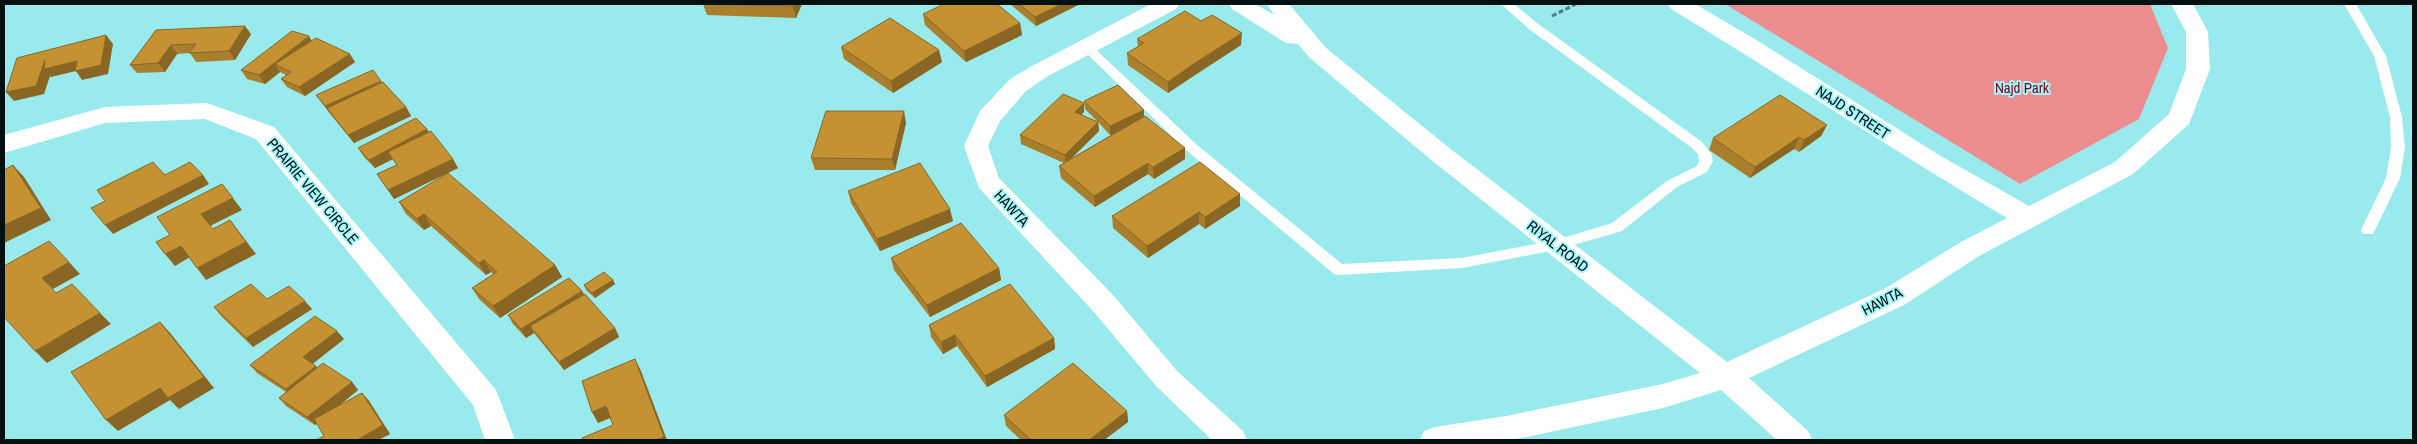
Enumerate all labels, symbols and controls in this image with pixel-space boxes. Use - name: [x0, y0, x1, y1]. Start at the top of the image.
- park label: Najd Park: [1995, 77, 2050, 98]
- street label: NAJD STREET: [1812, 80, 1894, 144]
- street label: PRAIRIE VIEW CIRCLE: [262, 133, 364, 249]
- street label: HAWTA: [990, 185, 1035, 231]
- street label: RIYAL ROAD: [1523, 215, 1593, 277]
- street label: HAWTA: [1858, 282, 1907, 320]

